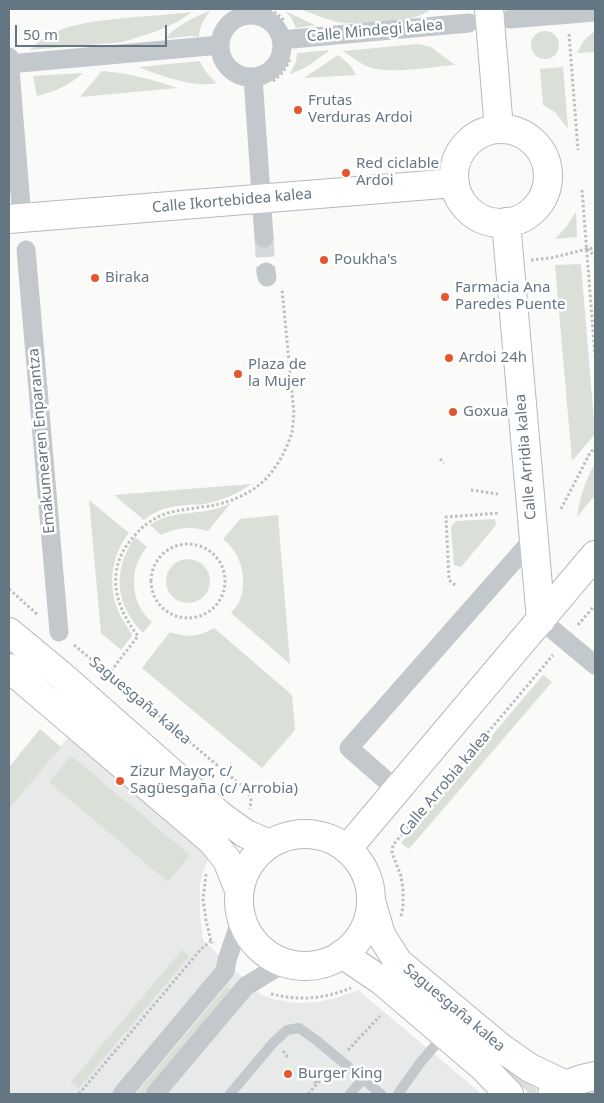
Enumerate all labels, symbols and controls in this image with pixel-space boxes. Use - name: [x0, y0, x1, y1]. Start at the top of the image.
- scale bar: [18, 15, 170, 47]
- street label: Calle Mindegi kalea: [306, 16, 444, 46]
- text: 50 m: [23, 24, 58, 44]
- place label: Frutas Verduras Ardoi: [308, 92, 413, 127]
- marker: Frutas Verduras Ardoi: [292, 104, 304, 116]
- place label: Red ciclable Ardoi: [356, 155, 439, 190]
- marker: Red ciclable Ardoi: [340, 167, 352, 179]
- street label: Calle Ikortebidea kalea: [151, 185, 313, 217]
- place label: Poukha's: [334, 251, 397, 269]
- marker: Poukha's: [318, 254, 330, 266]
- place label: Biraka: [105, 269, 149, 287]
- marker: Biraka: [89, 272, 101, 284]
- place label: Farmacia Ana Paredes Puente: [455, 279, 566, 314]
- marker: Farmacia Ana Paredes Puente: [439, 291, 451, 303]
- street label: Emakumearen Enparantza: [25, 347, 59, 535]
- place label: Ardoi 24h: [459, 349, 527, 367]
- marker: Ardoi 24h: [443, 352, 455, 364]
- place label: Plaza de la Mujer: [248, 356, 306, 391]
- marker: Plaza de la Mujer: [232, 368, 244, 380]
- street label: Calle Arridia kalea: [512, 393, 540, 521]
- place label: Goxua: [463, 403, 508, 421]
- marker: Goxua: [447, 406, 459, 418]
- street label: Saguesgaña kalea: [86, 653, 194, 749]
- street label: Calle Arrobia kalea: [396, 728, 494, 840]
- place label: Zizur Mayor, c/ Sagüesgaña (c/ Arrobia): [130, 763, 298, 798]
- marker: Zizur Mayor, c/ Sagüesgaña (c/ Arrobia): [114, 775, 126, 787]
- street label: Saguesgaña kalea: [400, 960, 508, 1056]
- place label: Burger King: [298, 1065, 382, 1083]
- marker: Burger King: [282, 1068, 294, 1080]

